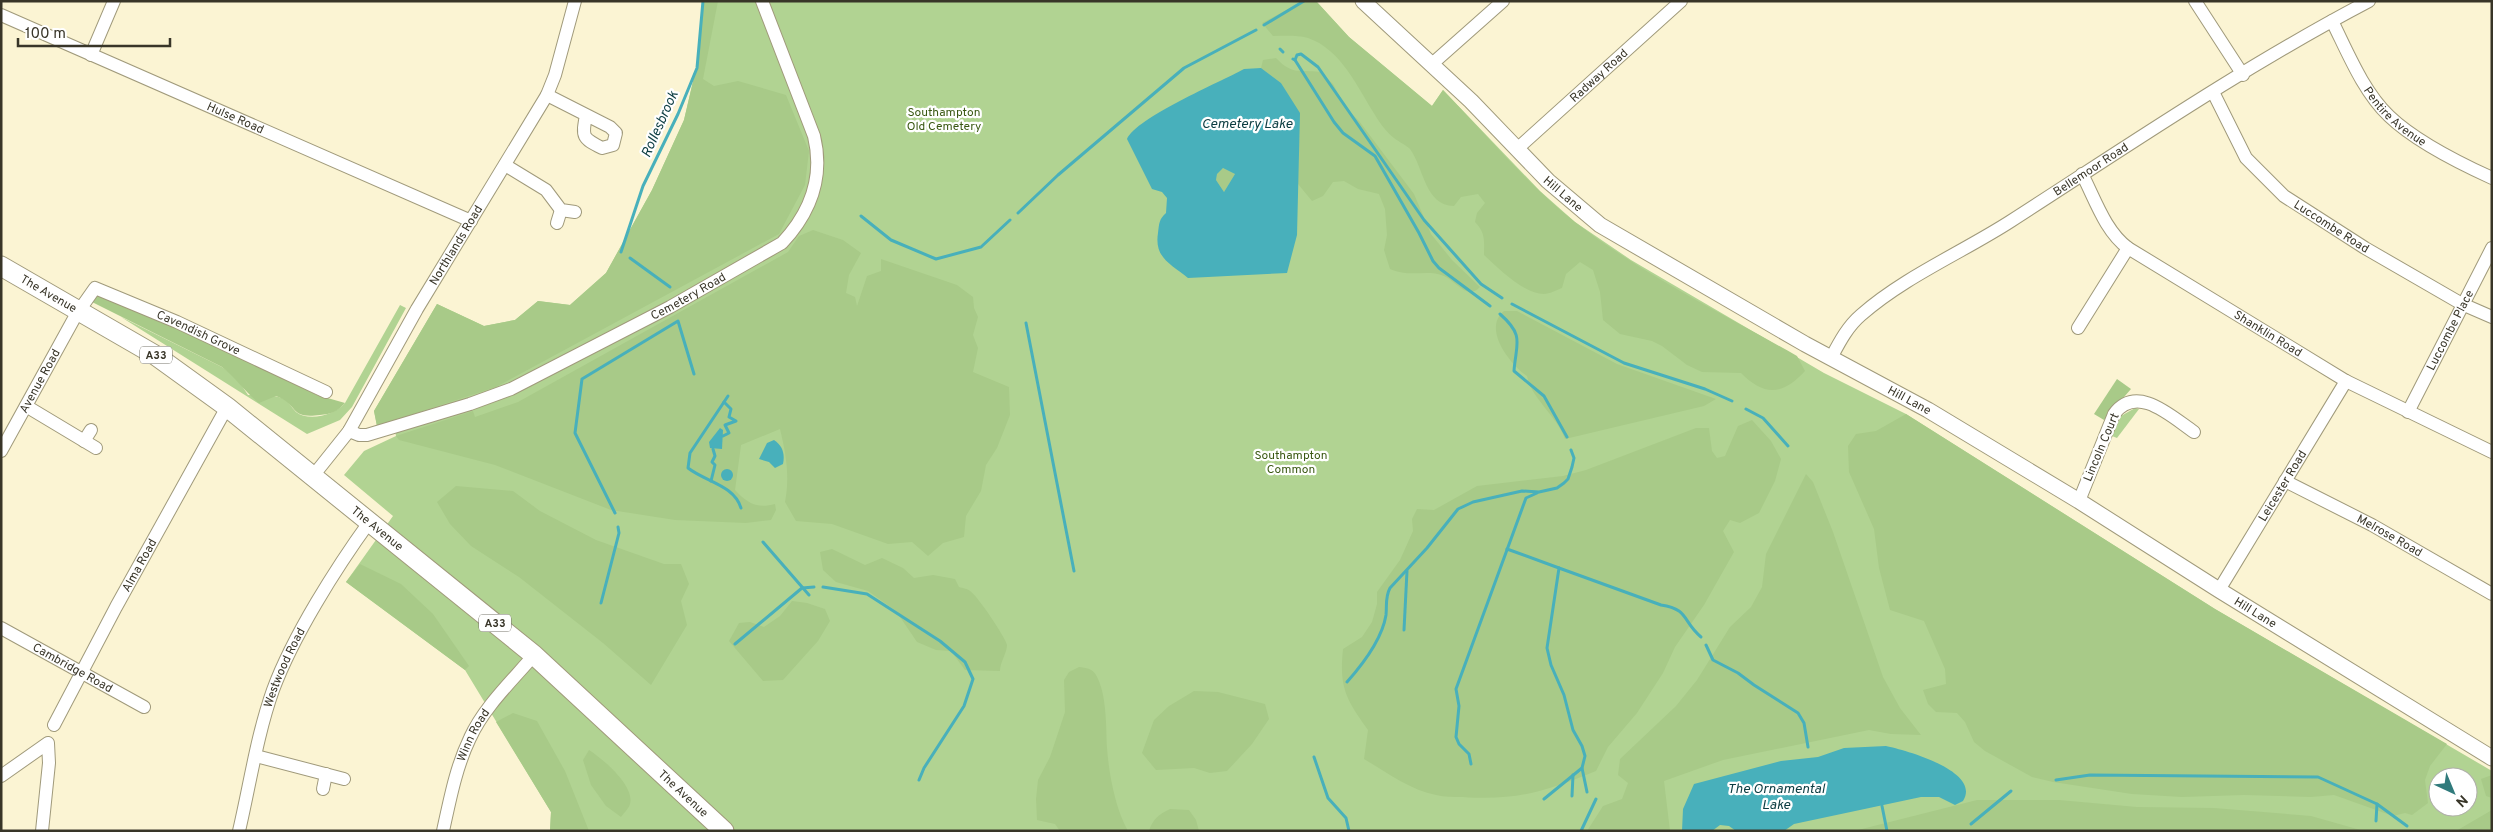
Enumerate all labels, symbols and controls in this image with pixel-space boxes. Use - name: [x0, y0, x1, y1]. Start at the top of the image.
- scale bar: [18, 15, 170, 47]
- text: 100 m: [25, 25, 66, 44]
- street label: Radway Road: [1567, 46, 1632, 106]
- street label: Pentire Avenue: [2359, 84, 2429, 151]
- water label: Rollesbrook: [638, 88, 683, 160]
- street label: Hulse Road: [204, 99, 266, 138]
- park label: Southampton Old Cemetery: [907, 105, 981, 135]
- water label: Cemetery Lake: [1202, 116, 1293, 133]
- street label: Bellemoor Road: [2051, 140, 2132, 200]
- street label: Hill Lane: [1539, 173, 1586, 216]
- street label: Luccombe Road: [2290, 197, 2372, 258]
- street label: Northlands Road: [426, 203, 487, 289]
- street label: Cemetery Road: [648, 270, 729, 325]
- street label: The Avenue: [17, 272, 79, 317]
- street label: Luccombe Place: [2424, 288, 2478, 374]
- street label: Cavendish Grove: [154, 307, 243, 360]
- street label: Shanklin Road: [2230, 307, 2305, 361]
- road number: A33: [140, 346, 172, 364]
- street label: Avenue Road: [16, 347, 65, 416]
- street label: Hill Lane: [1884, 383, 1934, 419]
- street label: Lincoln Court: [2080, 411, 2124, 484]
- park label: Southampton Common: [1255, 448, 1327, 478]
- street label: Leicester Road: [2255, 448, 2311, 525]
- street label: The Avenue: [347, 503, 406, 555]
- street label: Melrose Road: [2354, 512, 2425, 561]
- street label: Alma Road: [119, 536, 161, 595]
- street label: Hill Lane: [2231, 594, 2279, 632]
- road number: A33: [479, 614, 511, 632]
- street label: Westwood Road: [261, 625, 309, 710]
- street label: Cambridge Road: [29, 640, 115, 697]
- street label: Winn Road: [454, 706, 494, 764]
- street label: The Avenue: [654, 767, 711, 821]
- north arrow: [2428, 767, 2478, 817]
- water label: The Ornamental Lake: [1727, 781, 1826, 814]
- text: N: [2451, 791, 2471, 810]

